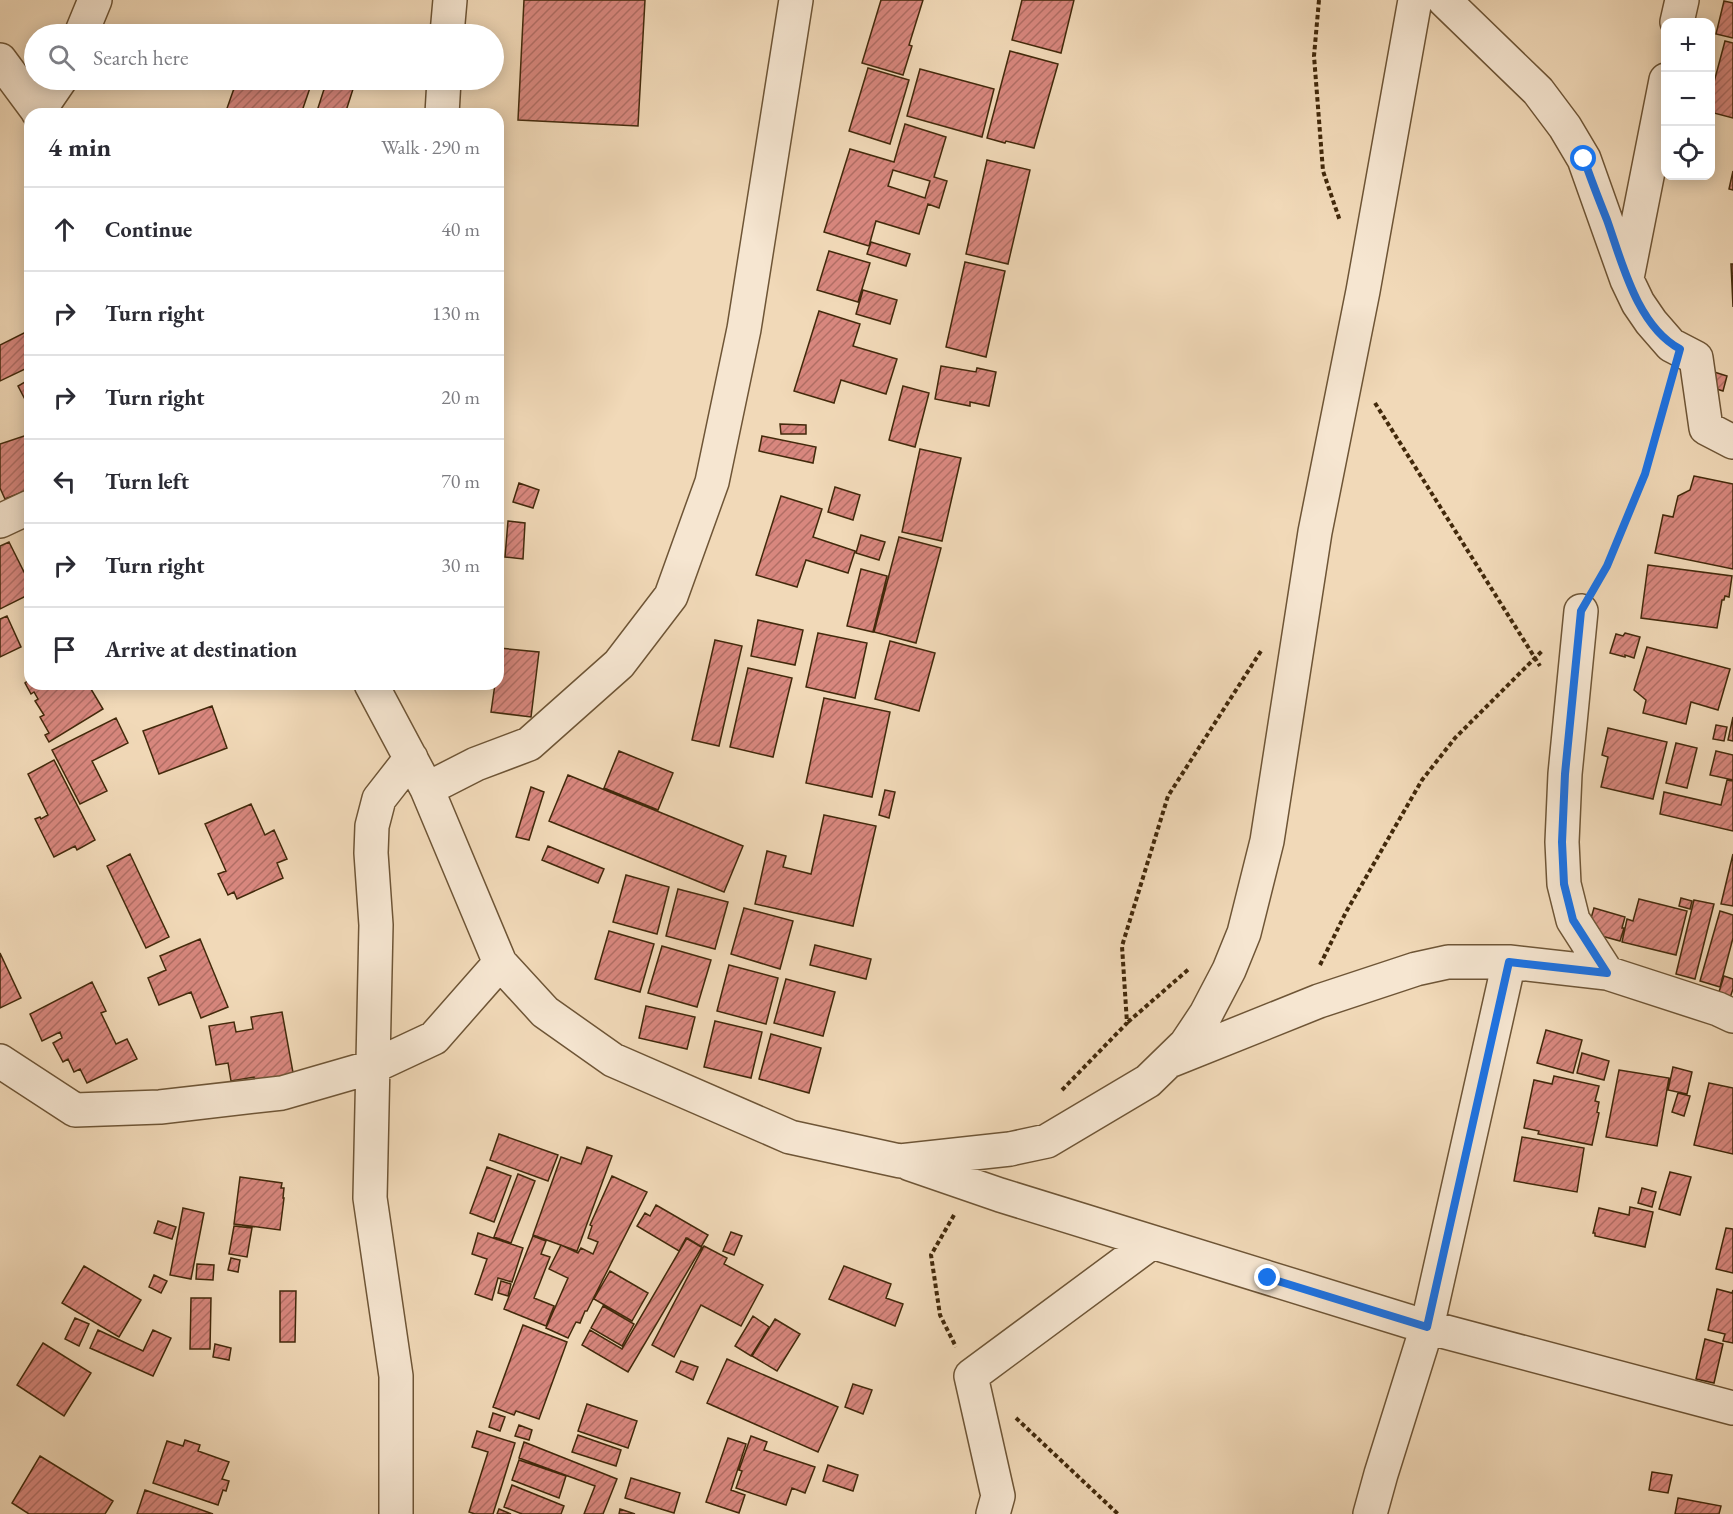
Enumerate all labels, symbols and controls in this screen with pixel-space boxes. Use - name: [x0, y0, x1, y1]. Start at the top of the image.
- map controls: [1661, 18, 1715, 180]
- button: +: [1661, 18, 1715, 72]
- search box: [24, 24, 504, 90]
- icon: search: [45, 41, 78, 74]
- text: Search here: [93, 43, 188, 72]
- button: −: [1661, 72, 1715, 126]
- button: locate: [1661, 126, 1715, 180]
- text: 4 min: [48, 130, 111, 164]
- text: Walk · 290 m: [381, 134, 480, 160]
- route start: [1570, 145, 1596, 171]
- icon: ahead: [48, 213, 81, 246]
- text: Continue: [105, 215, 192, 244]
- text: 40 m: [441, 216, 480, 242]
- icon: right: [48, 297, 81, 330]
- text: Turn right: [105, 299, 204, 328]
- text: 130 m: [432, 300, 480, 326]
- icon: right: [48, 381, 81, 414]
- text: Turn right: [105, 383, 204, 412]
- text: 20 m: [441, 384, 480, 410]
- icon: left: [48, 465, 81, 498]
- text: Turn left: [105, 467, 189, 496]
- text: 70 m: [441, 468, 480, 494]
- icon: right: [48, 549, 81, 582]
- text: Turn right: [105, 551, 204, 580]
- text: 30 m: [441, 552, 480, 578]
- icon: arrive: [48, 633, 81, 666]
- text: Arrive at destination: [105, 635, 297, 664]
- route end: [1254, 1264, 1280, 1290]

